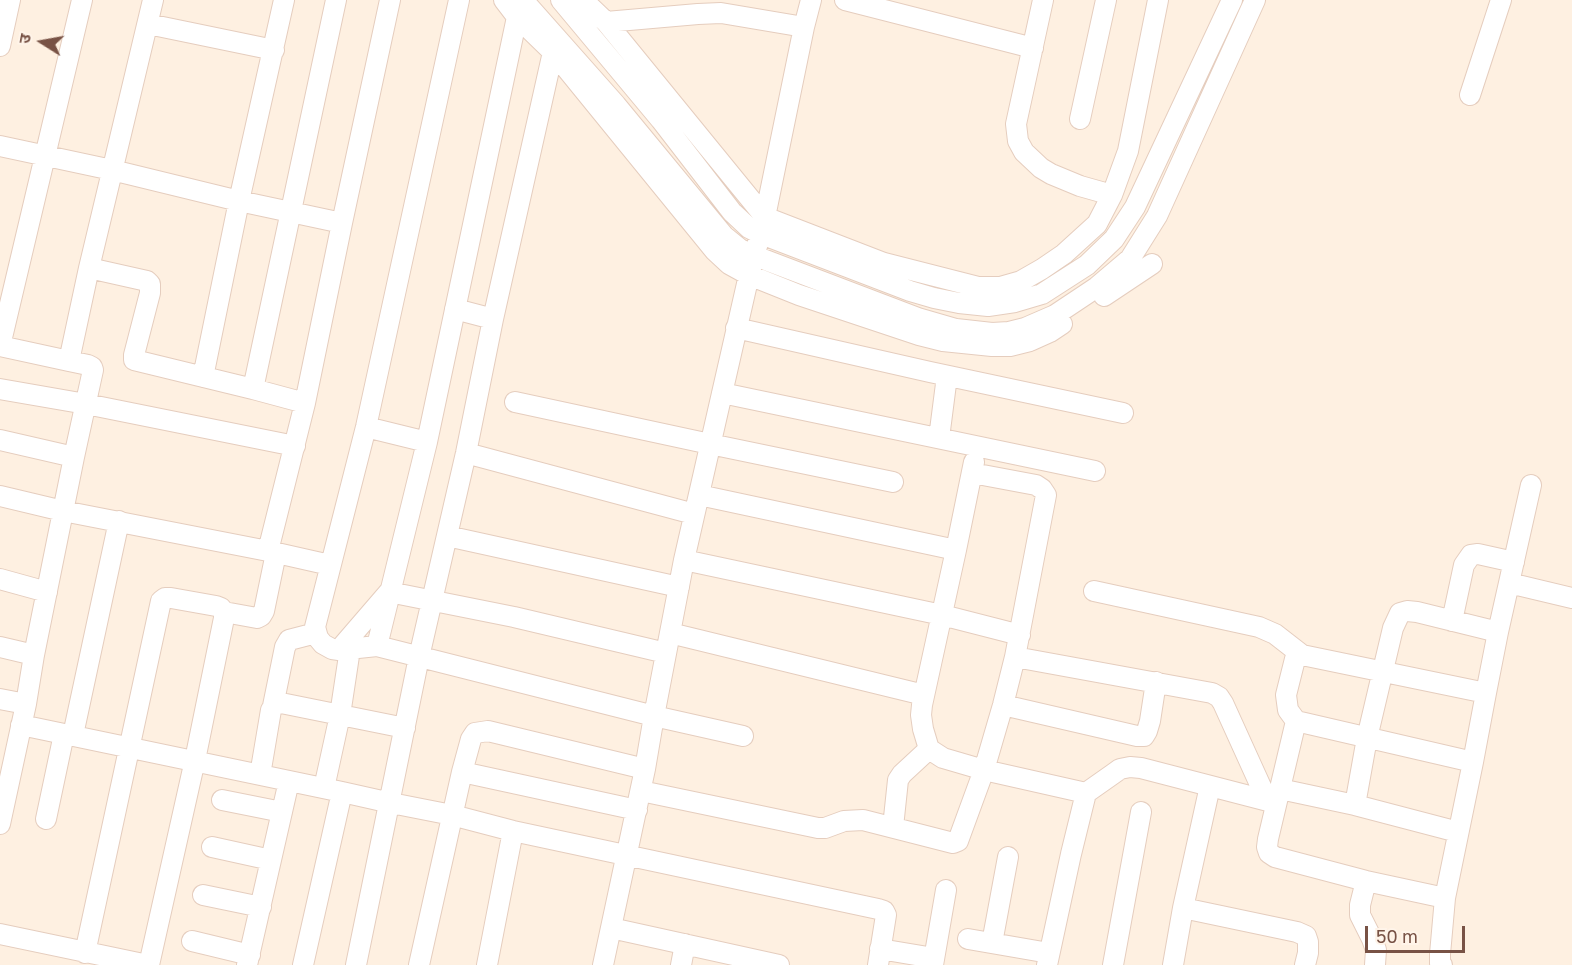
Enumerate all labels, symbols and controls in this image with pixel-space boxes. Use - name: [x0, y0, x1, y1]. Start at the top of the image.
- north arrow: [12, 12, 72, 72]
- text: उ: [14, 32, 35, 45]
- scale bar: [1368, 914, 1468, 952]
- text: 50 m: [1376, 925, 1418, 947]

